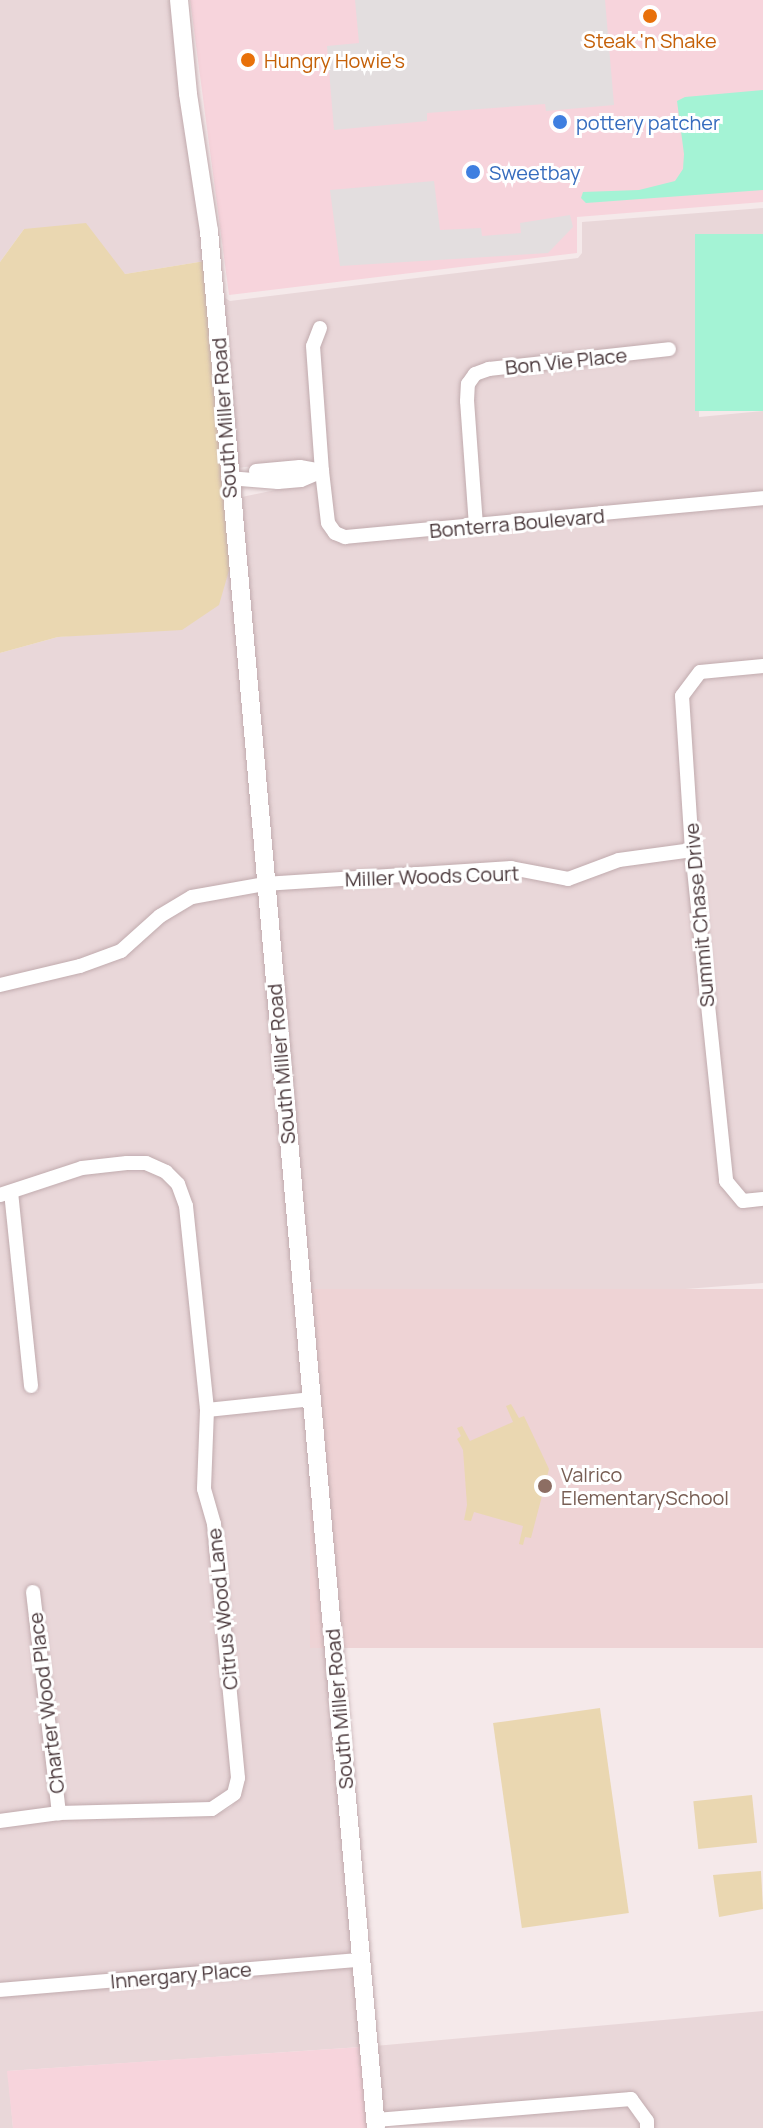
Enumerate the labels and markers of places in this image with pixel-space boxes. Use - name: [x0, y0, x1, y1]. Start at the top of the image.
- marker: Steak 'n Shake: [641, 7, 659, 25]
- place label: Steak 'n Shake: [583, 28, 717, 52]
- place label: Hungry Howie's: [264, 48, 405, 72]
- marker: Hungry Howie's: [239, 51, 257, 69]
- place label: pottery patcher: [576, 110, 720, 134]
- marker: pottery patcher: [551, 113, 569, 131]
- place label: Sweetbay: [489, 160, 581, 184]
- marker: Sweetbay: [464, 163, 482, 181]
- place label: Valrico ElementarySchool: [561, 1462, 729, 1509]
- marker: Valrico ElementarySchool: [536, 1477, 554, 1495]

